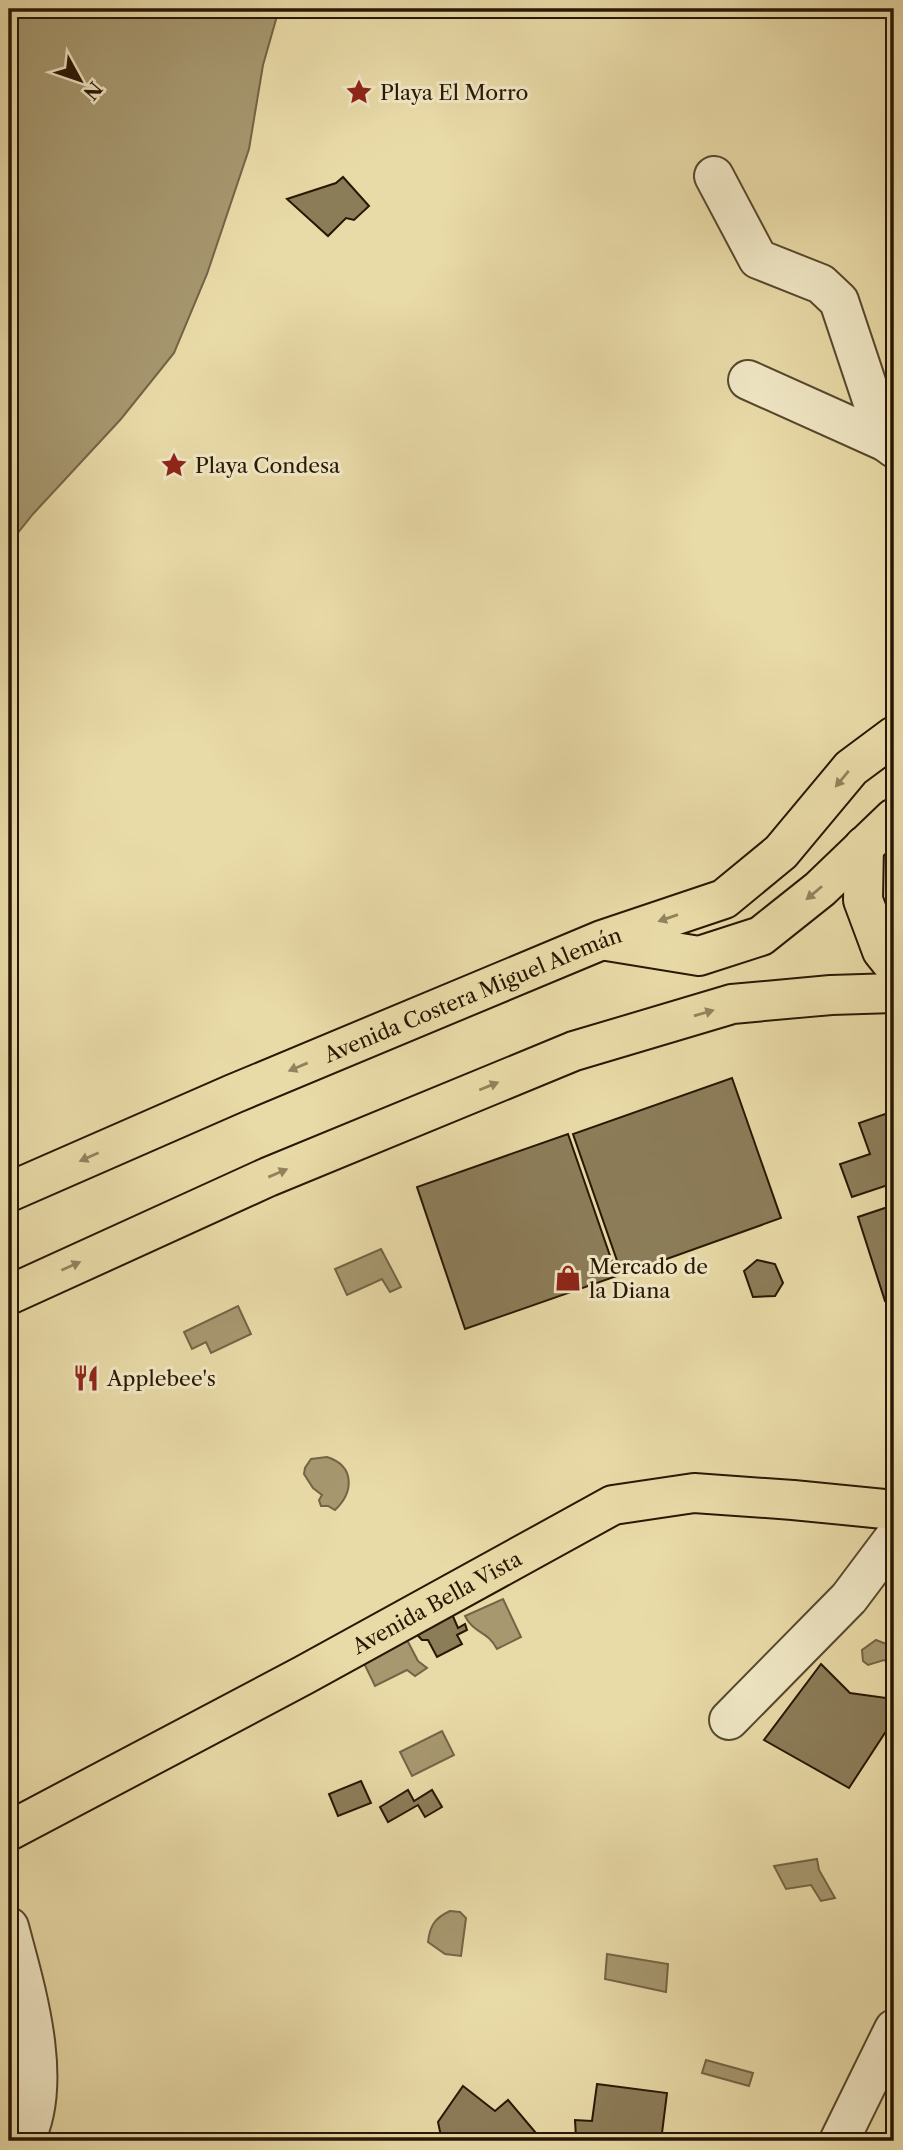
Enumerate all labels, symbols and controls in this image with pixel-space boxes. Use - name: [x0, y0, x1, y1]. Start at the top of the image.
- north arrow: [46, 46, 116, 116]
- text: N: [79, 77, 107, 104]
- place icon: Playa El Morro: [344, 77, 374, 107]
- place label: Playa El Morro: [380, 80, 528, 105]
- place icon: Playa Condesa: [159, 450, 189, 480]
- place label: Playa Condesa: [195, 453, 341, 478]
- one-way arrow: [835, 771, 850, 788]
- one-way arrow: [806, 885, 823, 900]
- one-way arrow: [657, 913, 678, 924]
- street label: Avenida Costera Miguel Alemán: [319, 922, 625, 1068]
- one-way arrow: [693, 1007, 714, 1017]
- one-way arrow: [287, 1061, 308, 1072]
- one-way arrow: [478, 1080, 499, 1091]
- one-way arrow: [79, 1151, 99, 1163]
- one-way arrow: [268, 1167, 289, 1178]
- place label: Mercado de la Diana: [589, 1254, 708, 1303]
- one-way arrow: [61, 1261, 81, 1272]
- shop icon: Mercado de la Diana: [553, 1263, 583, 1293]
- restaurant icon: Applebee's: [71, 1363, 101, 1393]
- place label: Applebee's: [106, 1366, 216, 1391]
- street label: Avenida Bella Vista: [347, 1545, 526, 1659]

